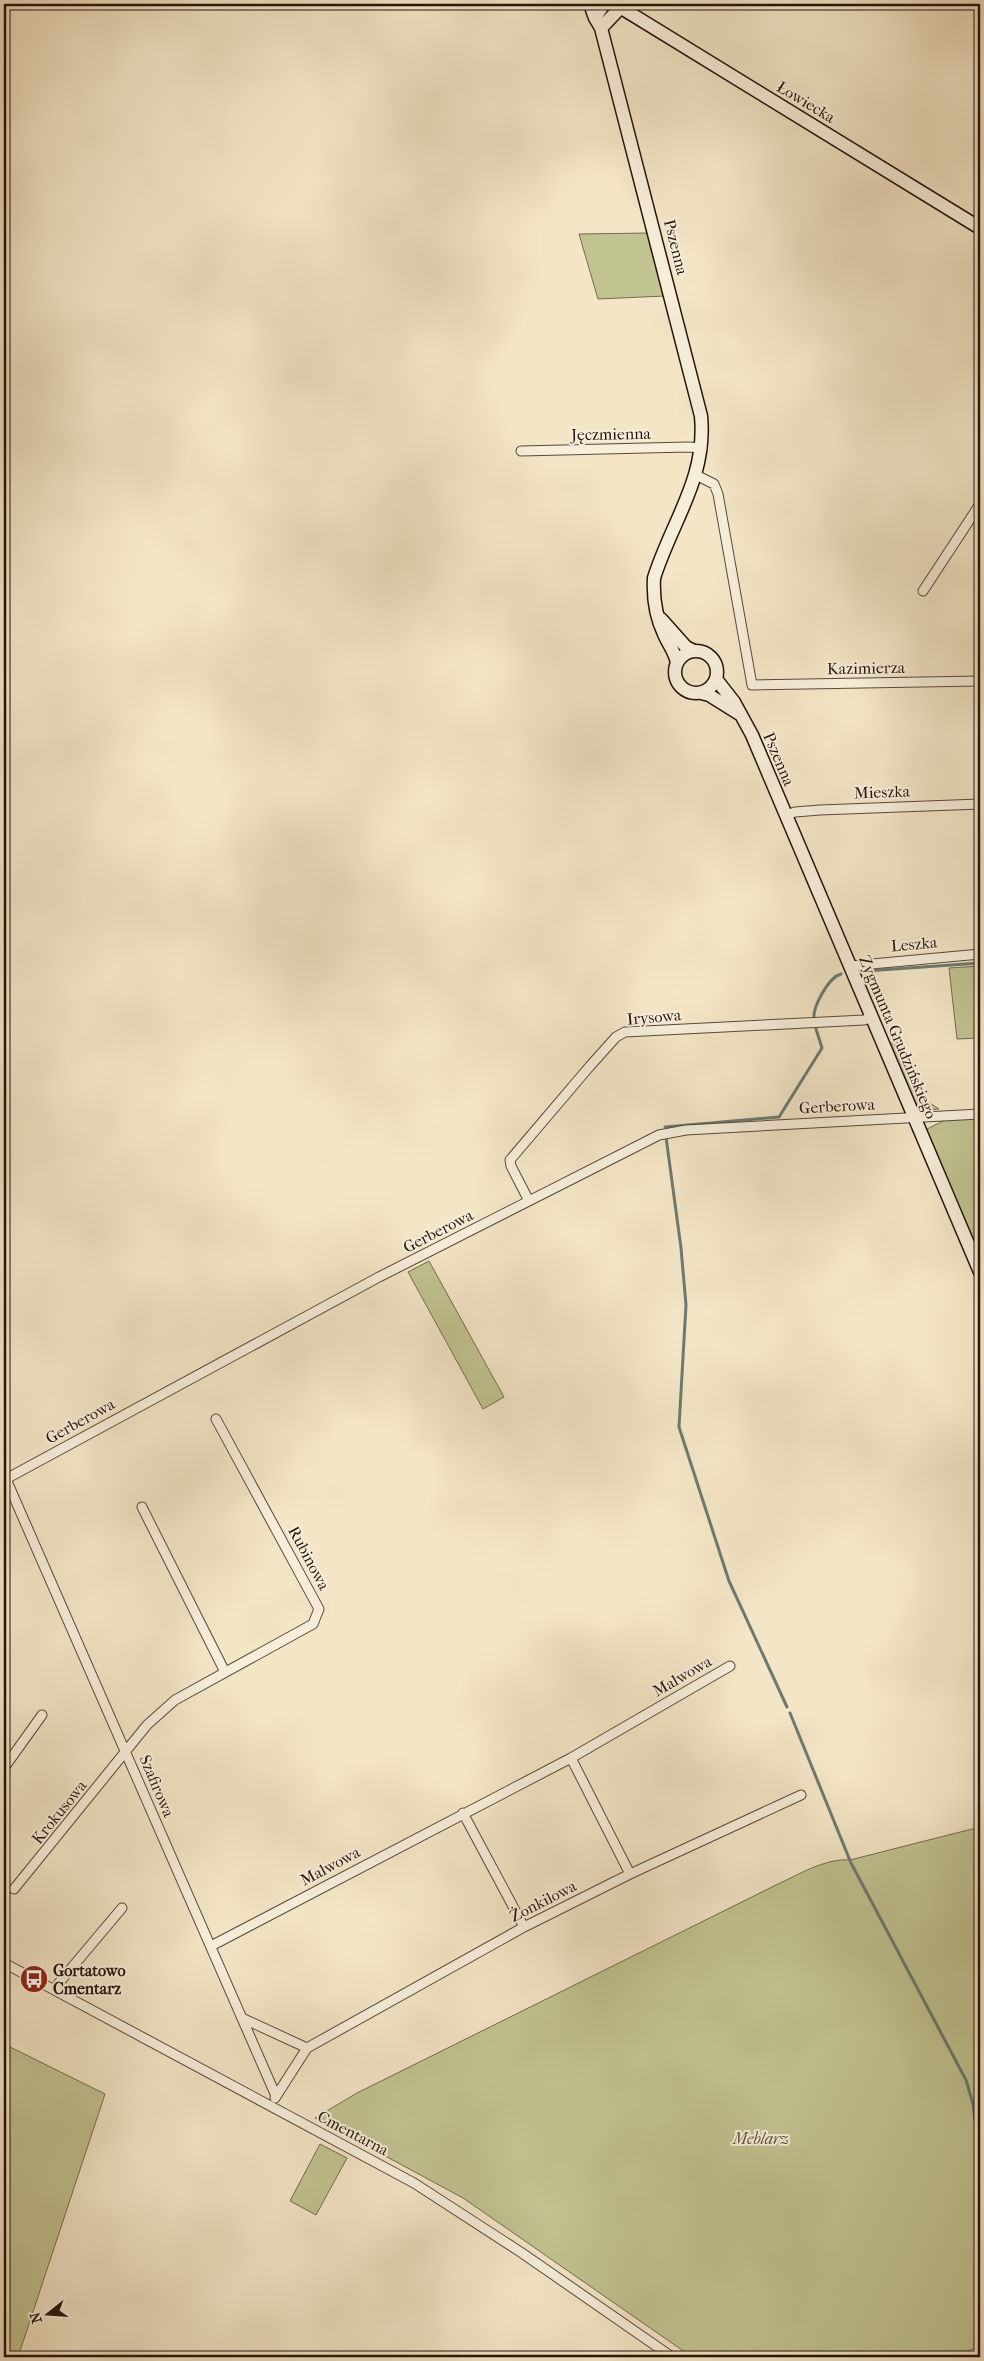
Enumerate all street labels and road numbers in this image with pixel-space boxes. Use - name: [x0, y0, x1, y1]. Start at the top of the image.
- street label: Łowiecka: [773, 77, 839, 127]
- street label: Pszenna: [660, 217, 692, 277]
- street label: Jęczmienna: [569, 424, 652, 444]
- street label: Kazimierza: [827, 658, 906, 678]
- street label: Pszenna: [759, 729, 799, 789]
- street label: Mieszka: [854, 782, 911, 802]
- street label: Leszka: [890, 932, 938, 955]
- street label: Zygmunta Grudzińskiego: [855, 952, 941, 1122]
- street label: Irysowa: [626, 1005, 682, 1029]
- street label: Gerberowa: [799, 1094, 876, 1117]
- street label: Gerberowa: [400, 1205, 477, 1257]
- street label: Gerberowa: [42, 1394, 118, 1448]
- street label: Rubinowa: [284, 1523, 334, 1594]
- street label: Malwowa: [649, 1651, 715, 1700]
- street label: Szafirowa: [136, 1752, 179, 1820]
- street label: Krokusowa: [28, 1776, 91, 1848]
- street label: Malwowa: [297, 1842, 364, 1890]
- street label: Żonkilowa: [506, 1876, 580, 1926]
- street label: Cmentarna: [314, 2106, 392, 2160]

